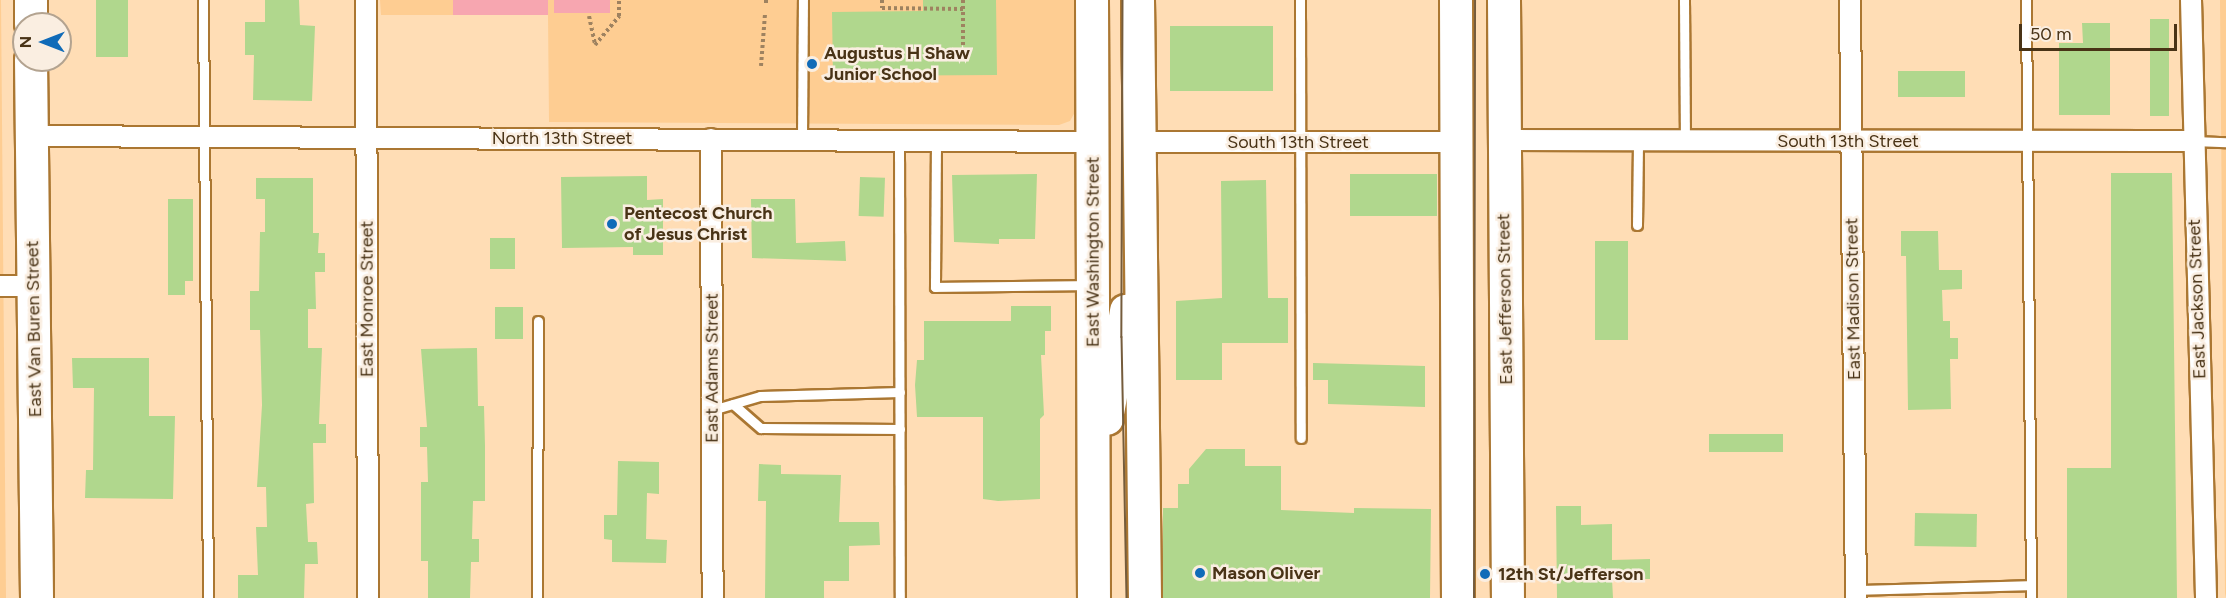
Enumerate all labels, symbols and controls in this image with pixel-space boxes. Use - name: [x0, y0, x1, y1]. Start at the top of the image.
- north arrow: [12, 12, 72, 72]
- scale bar: [2022, 12, 2180, 50]
- text: 50 m: [2030, 23, 2072, 45]
- text: N: [16, 36, 35, 48]
- place label: Augustus H Shaw Junior School: [824, 43, 970, 86]
- marker: Augustus H Shaw Junior School: [805, 57, 819, 71]
- street label: North 13th Street: [492, 127, 632, 149]
- street label: South 13th Street: [1777, 130, 1919, 152]
- street label: South 13th Street: [1227, 131, 1369, 153]
- street label: East Washington Street: [1082, 157, 1104, 347]
- place label: Pentecost Church of Jesus Christ: [624, 203, 773, 246]
- street label: East Jefferson Street: [1493, 213, 1517, 385]
- marker: Pentecost Church of Jesus Christ: [605, 217, 619, 231]
- street label: East Madison Street: [1841, 218, 1865, 380]
- street label: East Jackson Street: [2183, 219, 2211, 379]
- street label: East Monroe Street: [356, 221, 378, 377]
- street label: East Van Buren Street: [22, 240, 46, 418]
- street label: East Adams Street: [701, 293, 723, 443]
- place label: Mason Oliver: [1212, 562, 1320, 584]
- place label: 12th St/Jefferson: [1498, 563, 1643, 585]
- marker: 12th St/Jefferson: [1476, 565, 1494, 583]
- marker: Mason Oliver: [1193, 566, 1207, 580]

